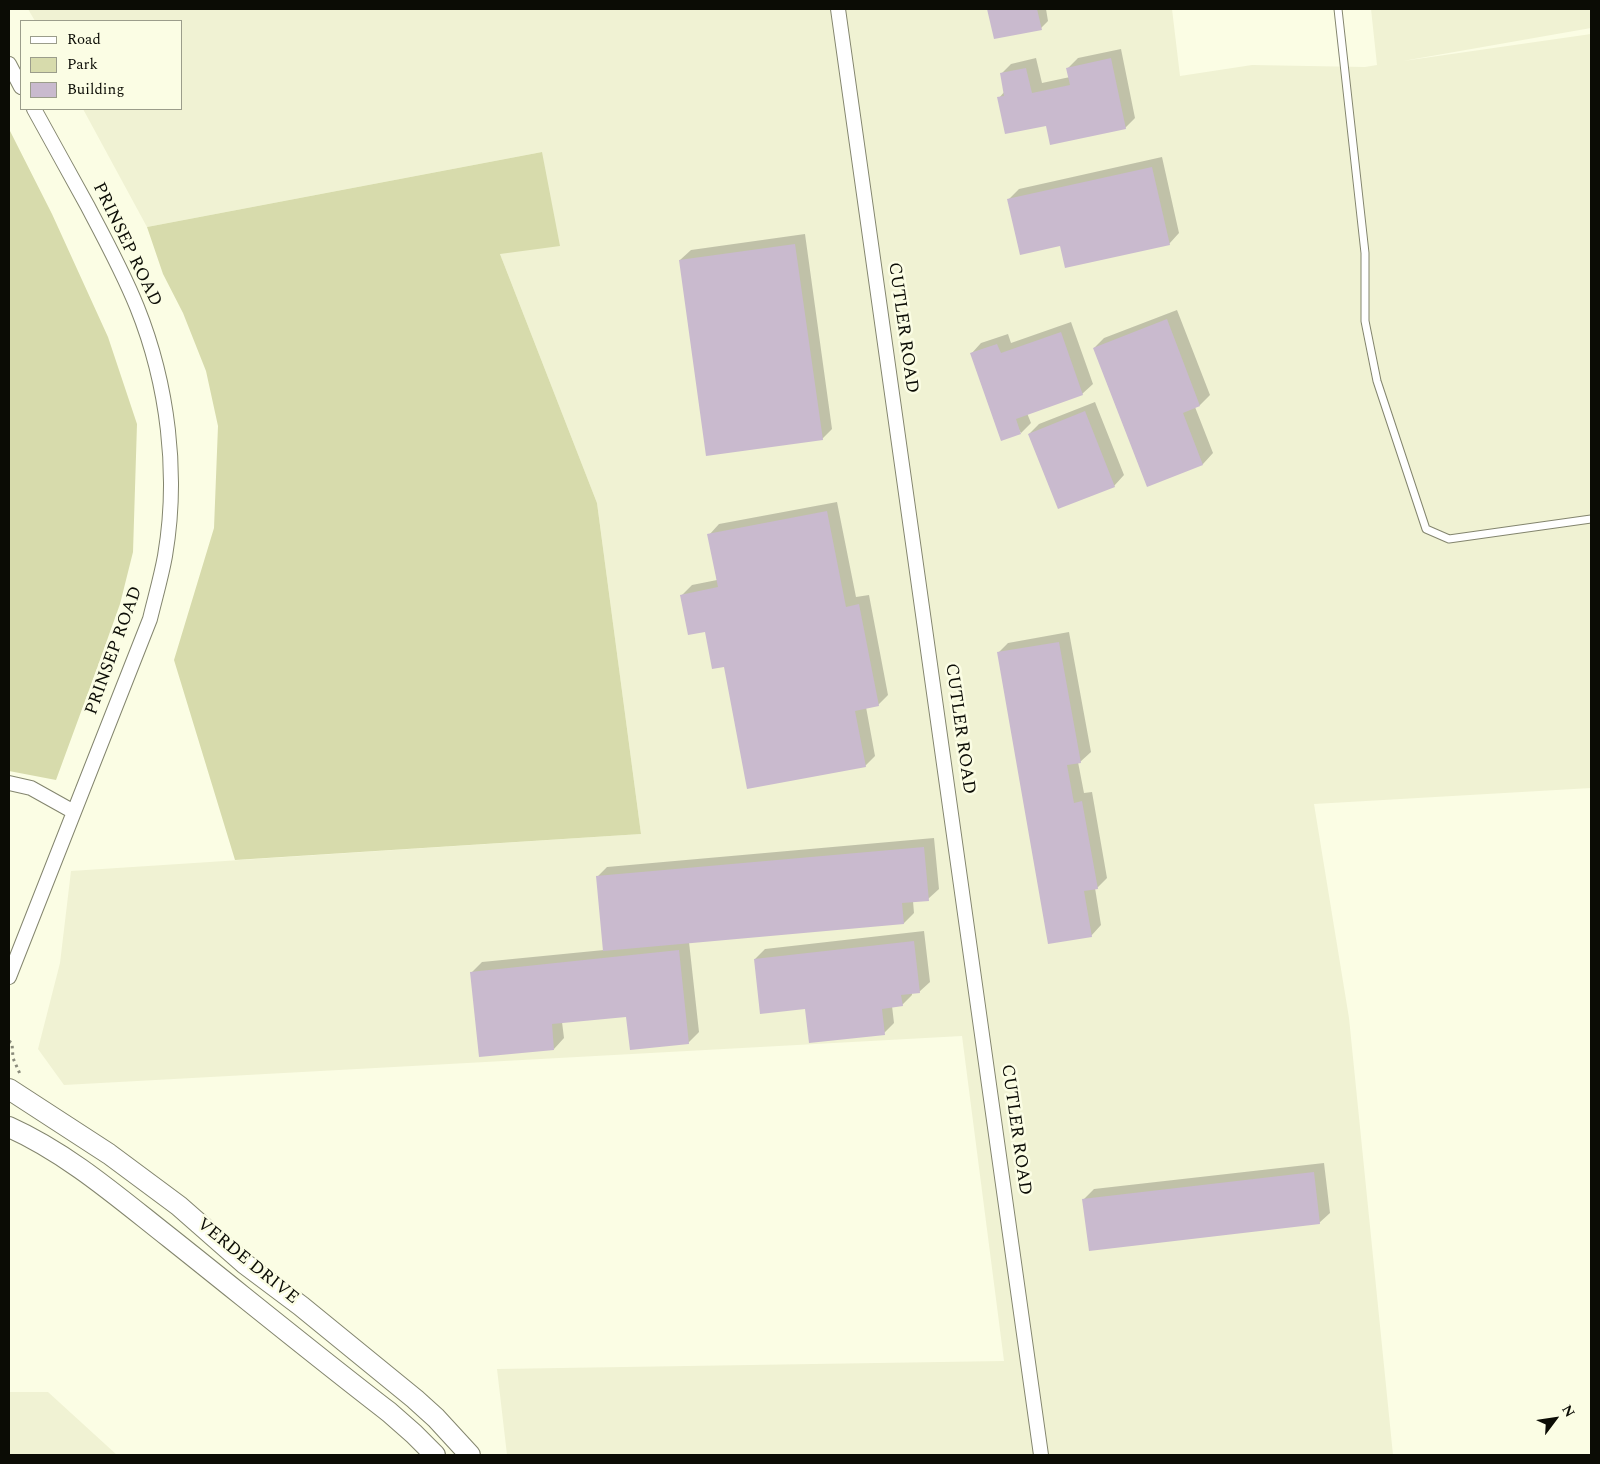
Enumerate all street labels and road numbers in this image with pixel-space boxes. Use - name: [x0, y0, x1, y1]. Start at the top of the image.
- street label: PRINSEP ROAD: [87, 179, 165, 311]
- street label: CUTLER ROAD: [882, 261, 922, 395]
- street label: PRINSEP ROAD: [82, 584, 148, 718]
- street label: CUTLER ROAD: [939, 662, 979, 796]
- street label: CUTLER ROAD: [995, 1063, 1035, 1197]
- street label: VERDE DRIVE: [192, 1214, 302, 1310]

